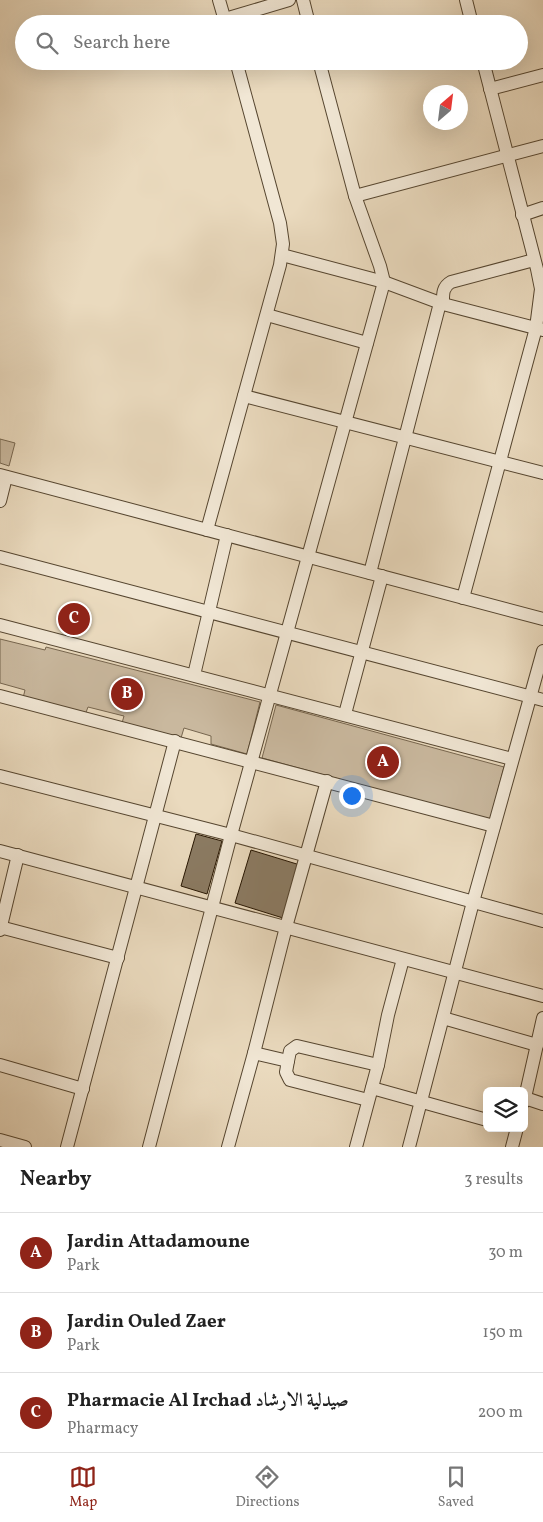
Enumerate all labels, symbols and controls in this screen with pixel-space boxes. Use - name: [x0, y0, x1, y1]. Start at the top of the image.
- search box: [15, 15, 528, 70]
- icon: search: [33, 29, 61, 57]
- text: Search here: [73, 30, 170, 56]
- north arrow: [423, 85, 468, 130]
- pin: C: [58, 600, 90, 638]
- pin: B: [111, 675, 143, 713]
- pin: A: [367, 743, 399, 781]
- your location: [339, 783, 365, 809]
- map controls: [483, 1087, 528, 1132]
- button: layers: [483, 1087, 528, 1132]
- text: Nearby: [20, 1165, 91, 1194]
- text: 3 results: [464, 1169, 523, 1191]
- text: Jardin Attadamoune: [67, 1229, 250, 1255]
- text: A: [30, 1242, 42, 1264]
- text: 30 m: [488, 1242, 523, 1264]
- text: Park: [67, 1255, 100, 1277]
- text: Jardin Ouled Zaer: [67, 1309, 226, 1335]
- text: B: [31, 1322, 41, 1344]
- text: 150 m: [482, 1322, 523, 1344]
- text: Park: [67, 1335, 100, 1357]
- text: Pharmacie Al Irchad صيدلية الارشاد: [67, 1388, 349, 1414]
- text: C: [31, 1402, 41, 1424]
- text: 200 m: [478, 1402, 523, 1424]
- text: Pharmacy: [67, 1418, 138, 1440]
- tab: Map: [69, 1463, 97, 1512]
- tab: Directions: [235, 1463, 300, 1512]
- tab: Saved: [438, 1463, 474, 1512]

